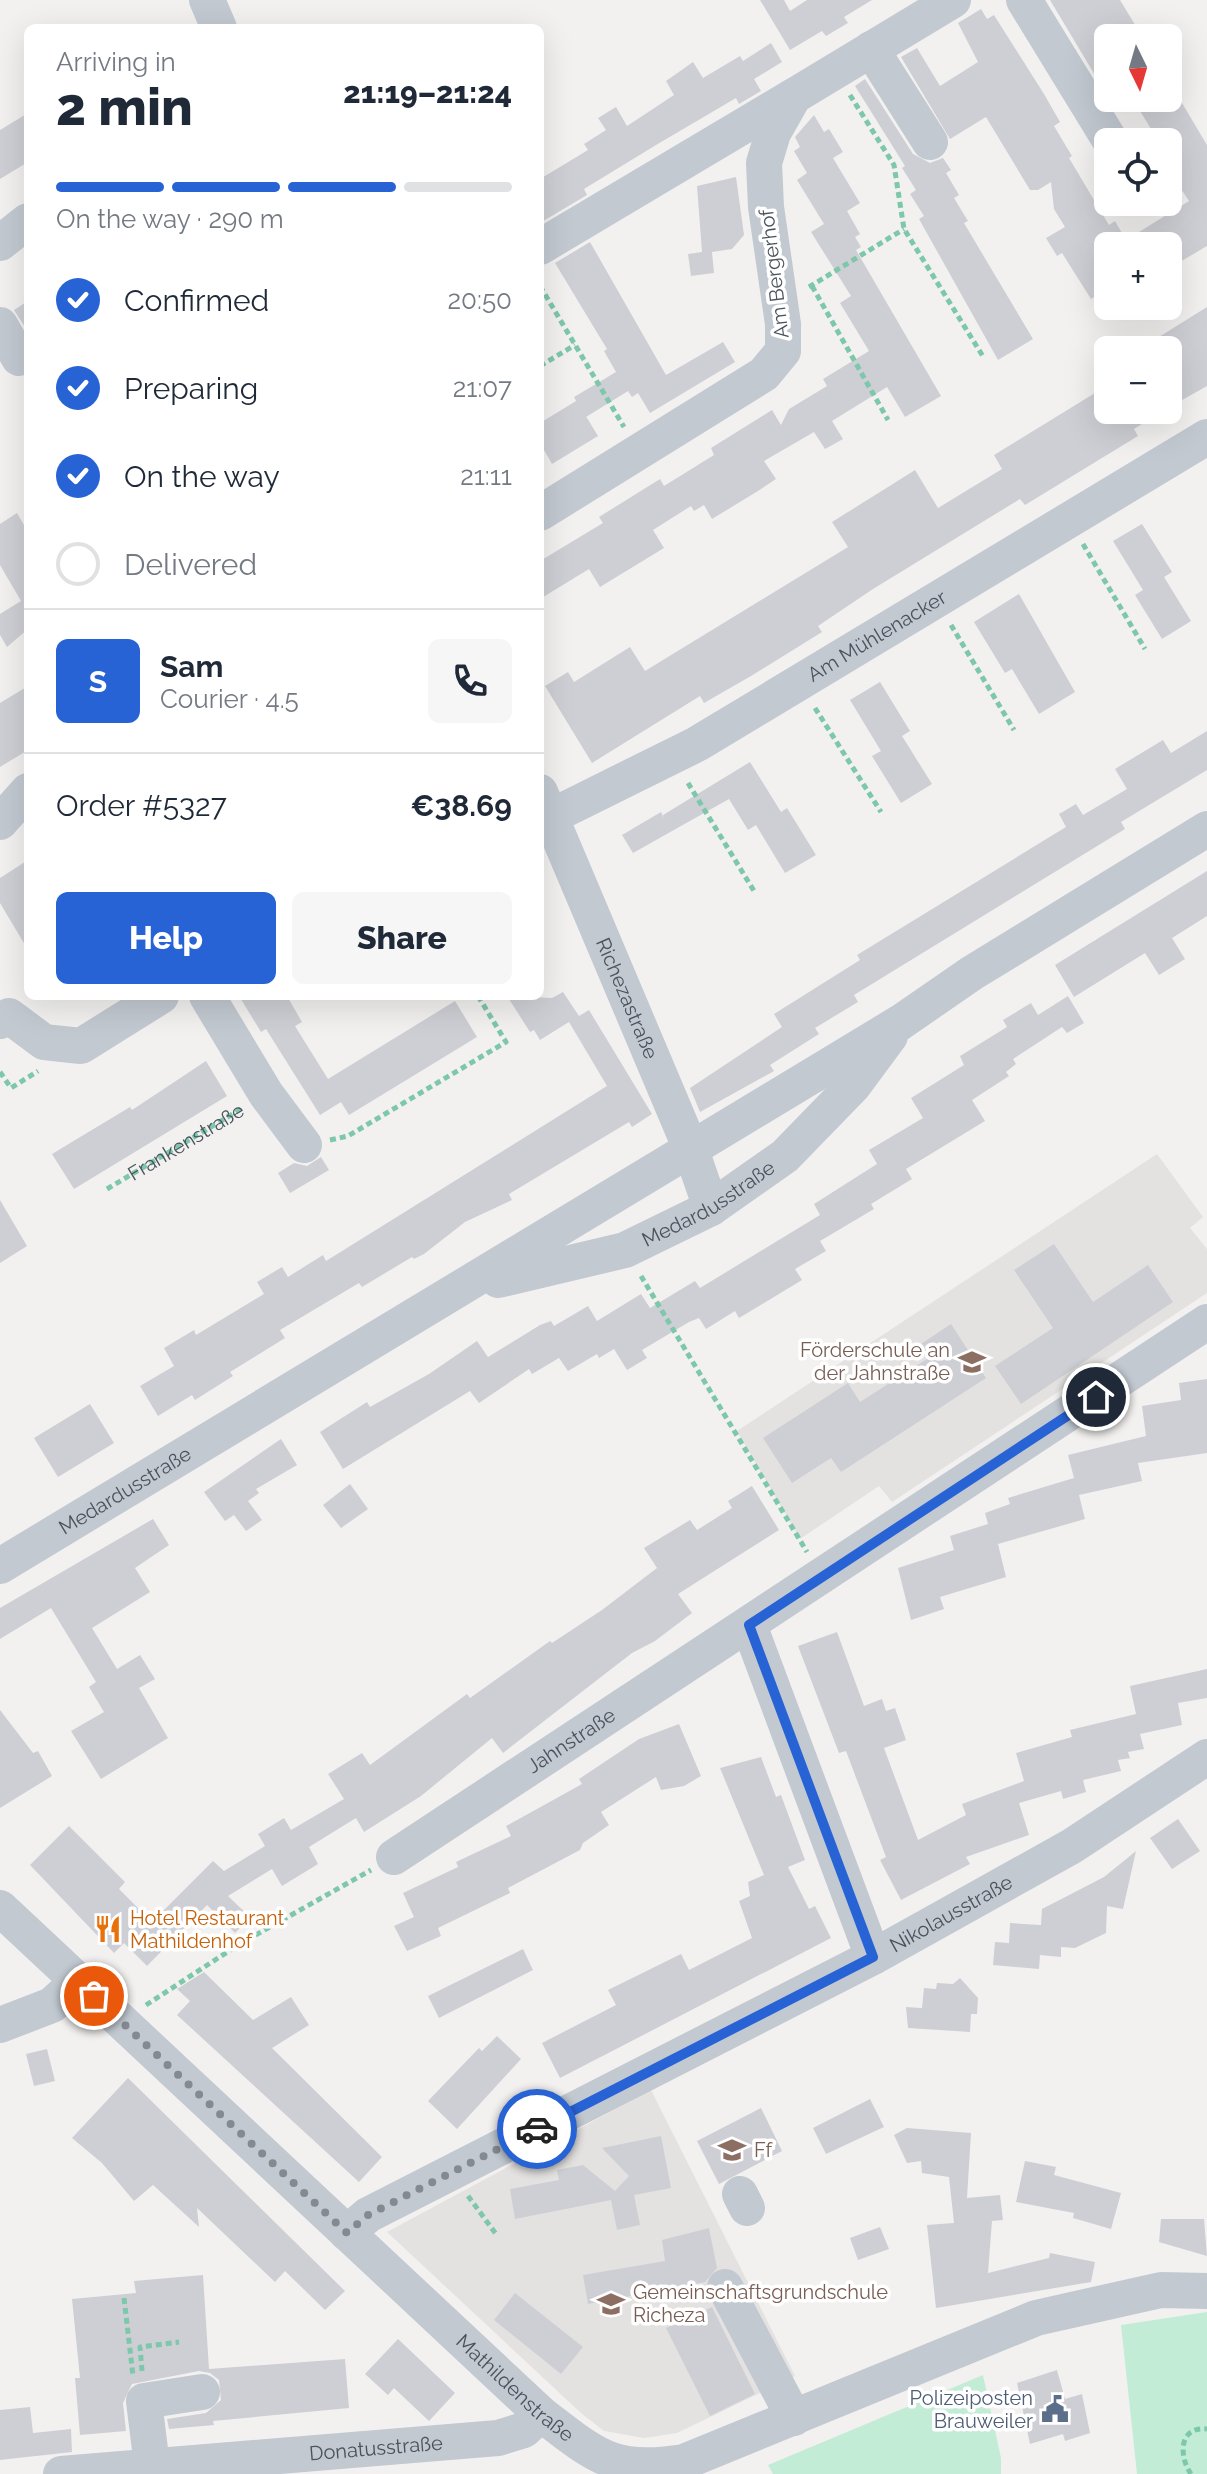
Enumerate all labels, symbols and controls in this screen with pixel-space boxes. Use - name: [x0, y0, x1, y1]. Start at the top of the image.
- north arrow: [1094, 24, 1182, 112]
- map controls: [1094, 24, 1182, 424]
- text: Arriving in: [56, 47, 176, 77]
- text: 21:19–21:24: [343, 75, 512, 110]
- text: 2 min: [56, 76, 193, 137]
- button: locate: [1094, 128, 1182, 216]
- text: On the way · 290 m: [56, 204, 284, 234]
- street label: Am Bergerhof: [754, 207, 794, 340]
- button: +: [1094, 232, 1182, 320]
- icon: check: [56, 278, 100, 322]
- text: Confirmed: [124, 283, 269, 318]
- text: 20:50: [448, 285, 512, 315]
- button: −: [1094, 336, 1182, 424]
- icon: check: [56, 366, 100, 410]
- text: Preparing: [124, 371, 258, 406]
- text: 21:07: [453, 373, 512, 403]
- icon: check: [56, 454, 100, 498]
- text: On the way: [124, 459, 280, 494]
- text: 21:11: [460, 461, 512, 491]
- text: Delivered: [124, 547, 257, 582]
- street label: Am Mühlenacker: [803, 585, 951, 687]
- button: phone: [428, 639, 512, 723]
- text: Sam: [160, 649, 223, 684]
- text: S: [89, 664, 107, 699]
- text: Courier · 4.5: [160, 684, 299, 714]
- text: Order #5327: [56, 788, 227, 823]
- text: €38.69: [411, 788, 512, 823]
- button: Help: [56, 892, 276, 984]
- button: Share: [292, 892, 512, 984]
- street label: Richezastraße: [591, 934, 664, 1063]
- street label: Frankenstraße: [124, 1098, 249, 1186]
- street label: Medardusstraße: [638, 1155, 779, 1252]
- place label: Förderschule an der Jahnstraße: [800, 1338, 950, 1385]
- school or university icon: Förderschule an der Jahnstraße: [957, 1347, 987, 1377]
- pin: [1062, 1363, 1130, 1431]
- icon: home: [1074, 1375, 1118, 1419]
- street label: Medardusstraße: [54, 1441, 196, 1540]
- street label: Jahnstraße: [522, 1703, 620, 1778]
- street label: Nikolausstraße: [885, 1870, 1017, 1957]
- place label: Hotel Restaurant Mathildenhof: [130, 1906, 285, 1953]
- restaurant icon: Hotel Restaurant Mathildenhof: [93, 1914, 123, 1944]
- pin: [60, 1962, 128, 2030]
- icon: bag: [72, 1974, 116, 2018]
- courier: [497, 2089, 577, 2169]
- icon: car: [515, 2107, 559, 2151]
- school or university icon: Ff: [717, 2135, 747, 2165]
- place label: Ff: [754, 2138, 773, 2162]
- place label: Gemeinschaftsgrundschule Richeza: [633, 2280, 888, 2327]
- school or university icon: Gemeinschaftsgrundschule Richeza: [596, 2289, 626, 2319]
- street label: Mathildenstraße: [451, 2329, 579, 2447]
- place label: Polizeiposten Brauweiler: [910, 2386, 1033, 2433]
- public building icon: Polizeiposten Brauweiler: [1040, 2394, 1070, 2424]
- street label: Donatusstraße: [308, 2431, 444, 2466]

